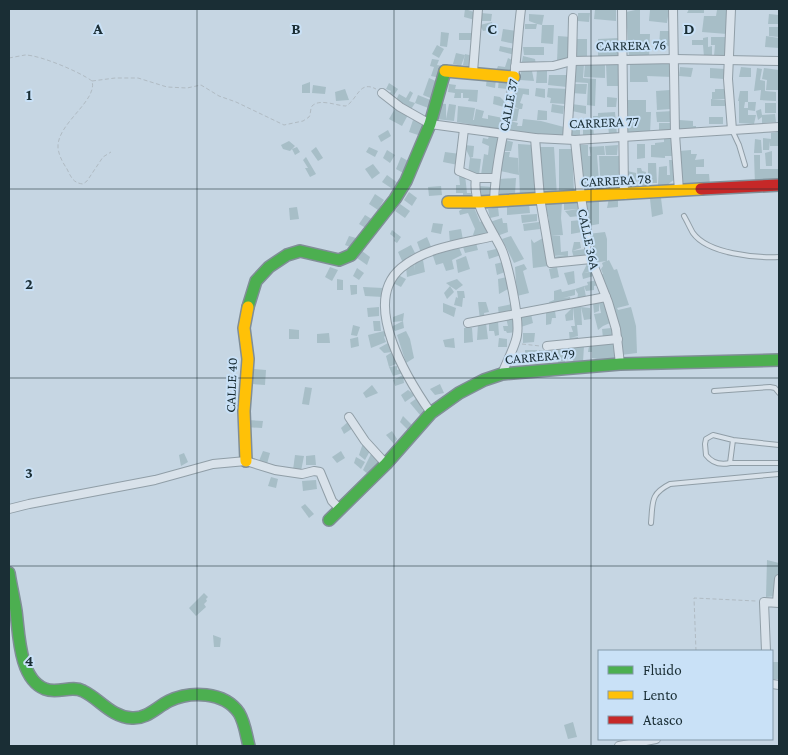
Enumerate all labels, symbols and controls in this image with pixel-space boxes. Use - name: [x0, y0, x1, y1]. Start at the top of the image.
- text: A: [92, 20, 103, 37]
- text: B: [291, 20, 301, 37]
- text: C: [487, 20, 497, 37]
- text: D: [683, 20, 695, 37]
- street label: CARRERA 76: [596, 36, 666, 54]
- street label: CALLE 37: [495, 77, 521, 133]
- text: 1: [26, 86, 32, 103]
- street label: CARRERA 77: [569, 113, 640, 131]
- street label: CARRERA 78: [580, 170, 652, 190]
- street label: CALLE 36A: [575, 207, 603, 271]
- text: 2: [25, 275, 33, 292]
- street label: CARRERA 79: [504, 345, 576, 367]
- street label: CALLE 40: [222, 357, 240, 413]
- text: 3: [25, 464, 33, 481]
- legend: [598, 650, 773, 740]
- text: 4: [25, 652, 34, 669]
- text: Fluido: [643, 662, 682, 678]
- text: Lento: [643, 687, 677, 703]
- text: Atasco: [643, 712, 683, 728]

